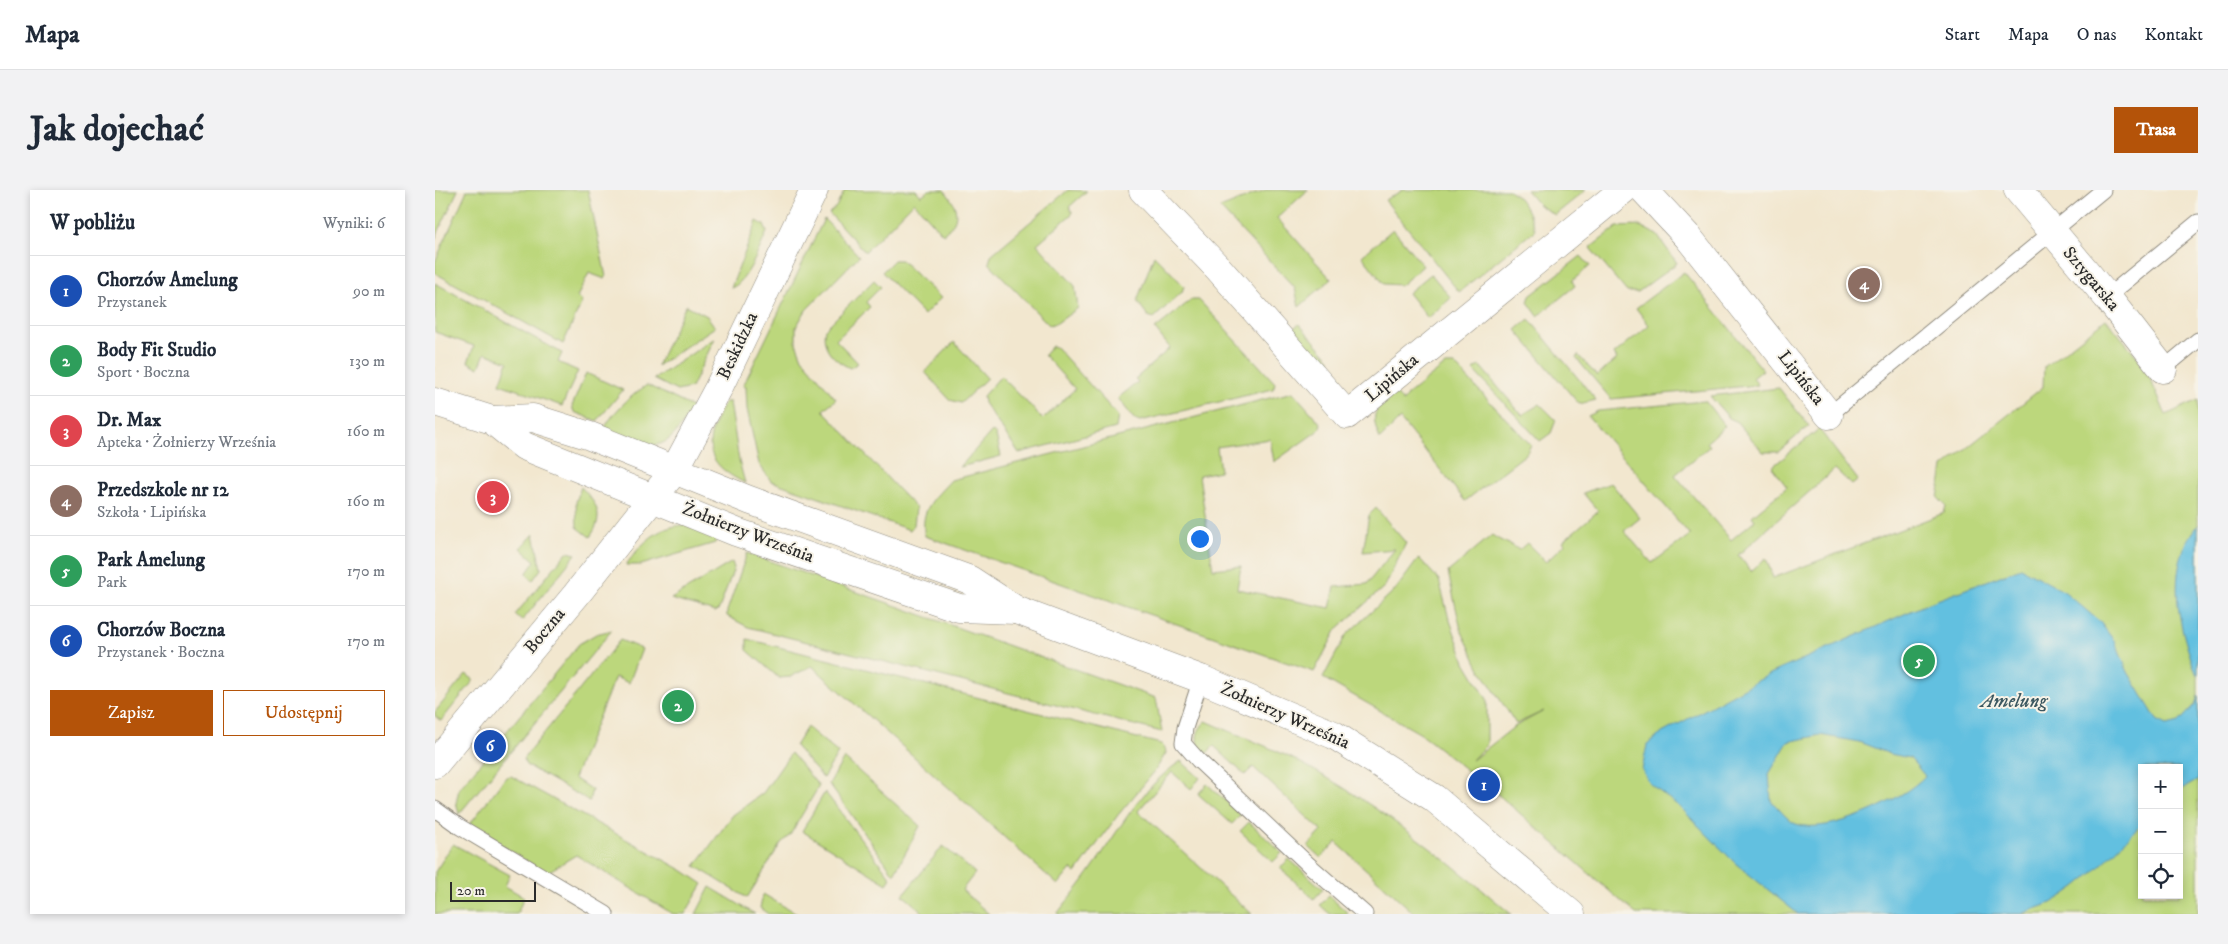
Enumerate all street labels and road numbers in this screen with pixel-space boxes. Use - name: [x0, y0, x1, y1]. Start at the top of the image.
- street label: Sztygarska: [2058, 242, 2124, 316]
- street label: Beskidzka: [713, 309, 763, 383]
- street label: Lipińska: [1773, 346, 1829, 410]
- street label: Lipińska: [1361, 349, 1424, 407]
- street label: Żołnierzy Września: [679, 498, 817, 568]
- street label: Boczna: [520, 603, 571, 658]
- street label: Żołnierzy Września: [1217, 678, 1353, 754]

